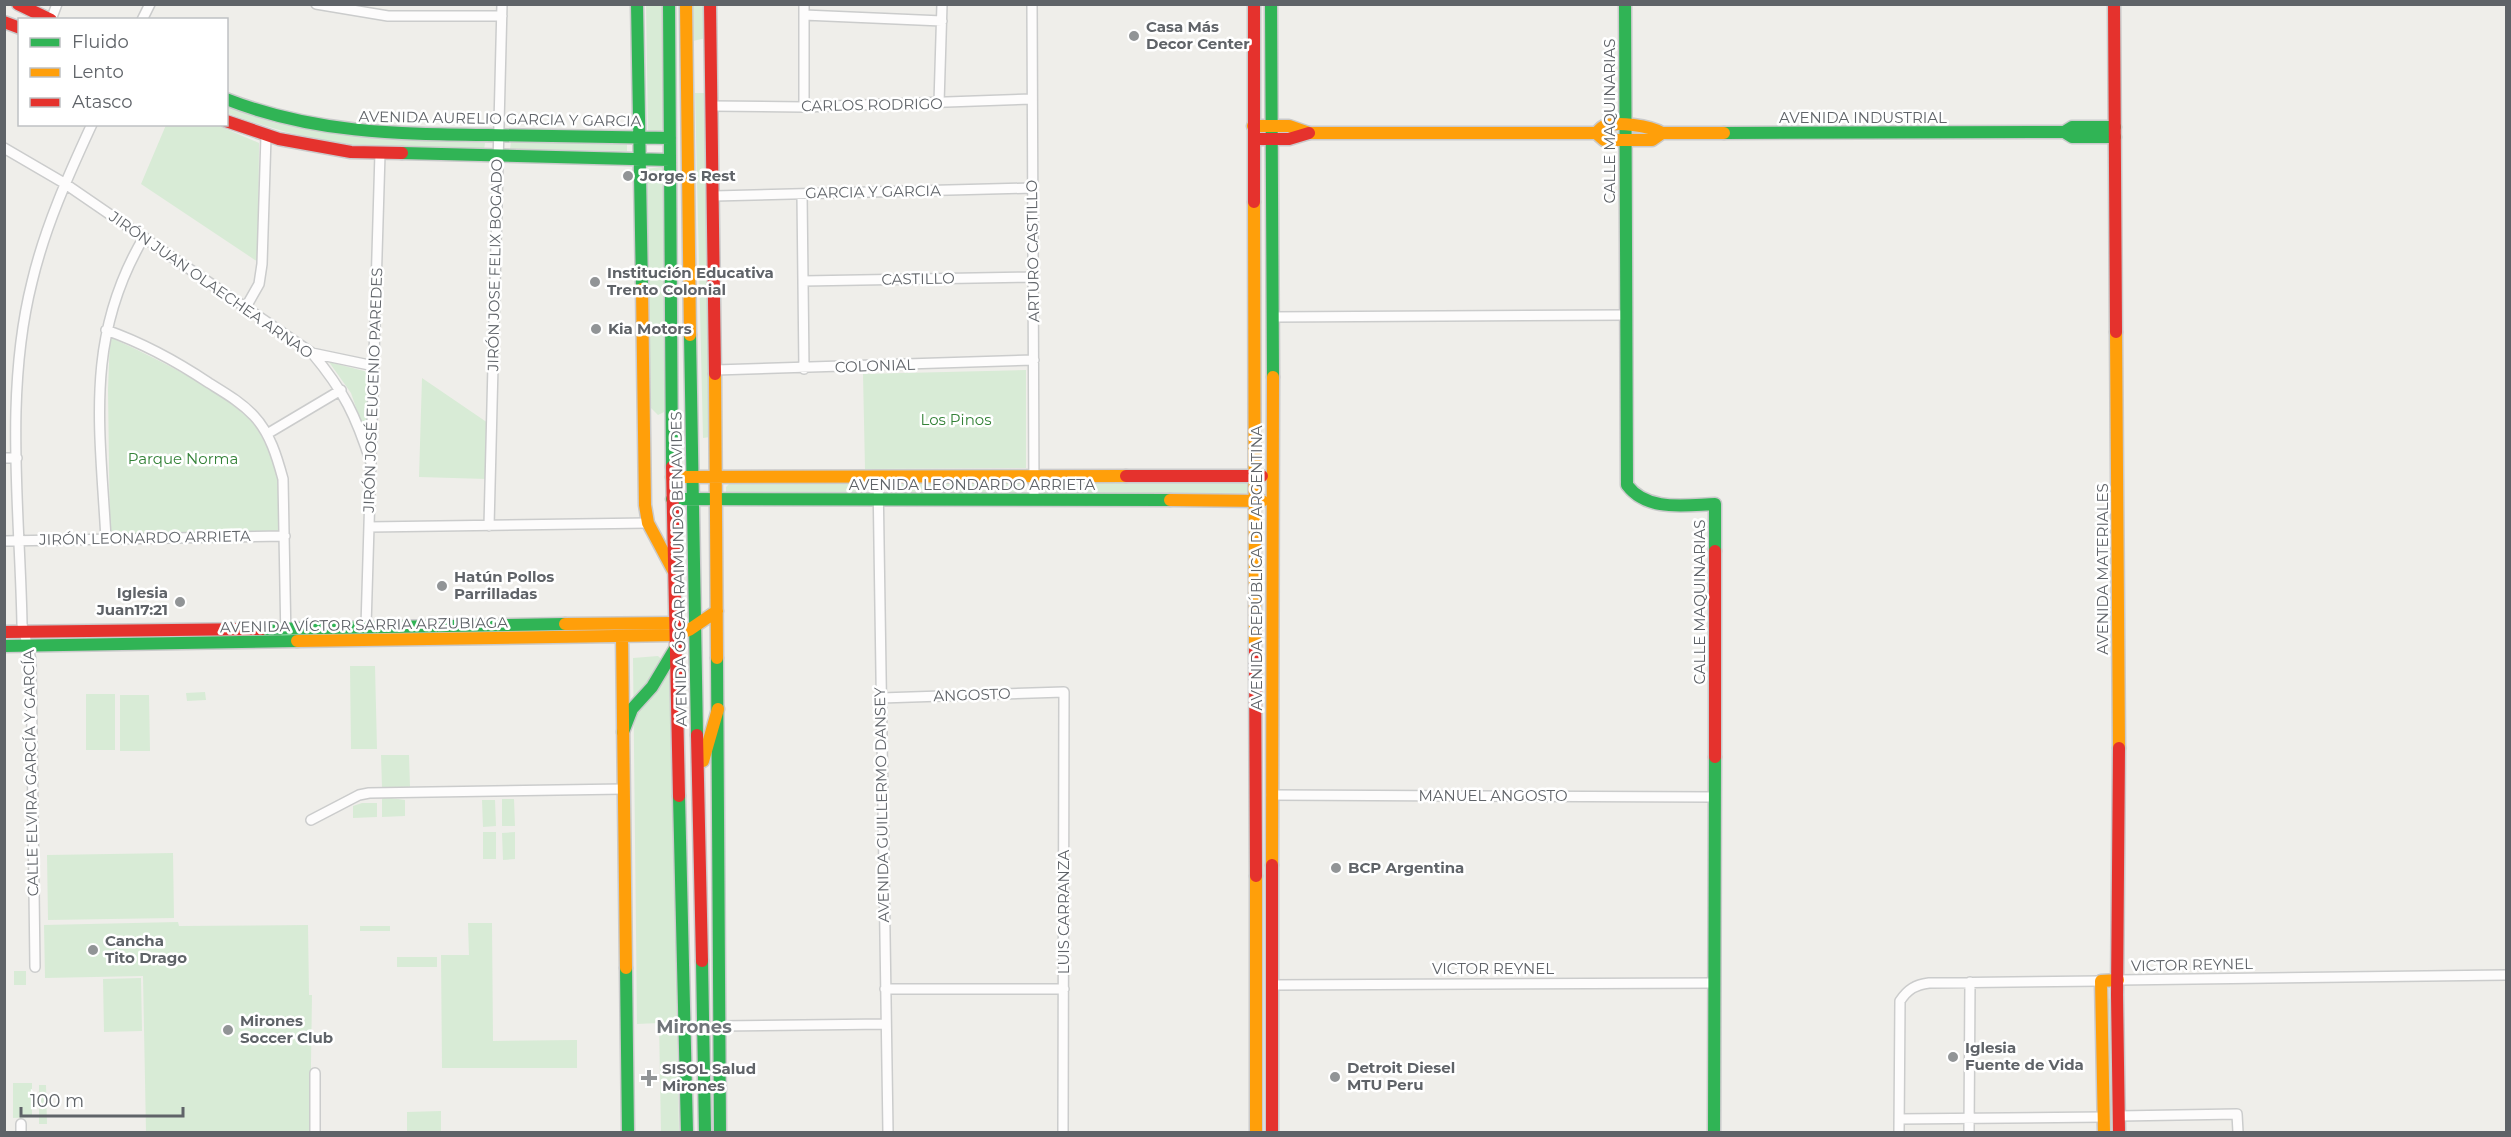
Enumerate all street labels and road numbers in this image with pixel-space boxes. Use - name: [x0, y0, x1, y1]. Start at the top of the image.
- street label: CALLE MAQUINARIAS: [1600, 39, 1619, 204]
- street label: CARLOS RODRIGO: [801, 94, 943, 115]
- street label: AVENIDA AURELIO GARCIA Y GARCIA: [358, 107, 642, 130]
- street label: AVENIDA INDUSTRIAL: [1779, 108, 1947, 127]
- street label: JIRÓN JOSE FELIX BOGADO: [483, 159, 506, 372]
- street label: ARTURO CASTILLO: [1022, 180, 1043, 322]
- street label: GARCIA Y GARCIA: [805, 181, 941, 202]
- street label: JIRÓN JUAN OLAECHEA ARNAO: [105, 206, 317, 362]
- street label: JIRÓN JOSÉ EUGENIO PAREDES: [359, 267, 386, 514]
- street label: CASTILLO: [881, 268, 955, 289]
- street label: COLONIAL: [835, 355, 916, 376]
- street label: AVENIDA ÓSCAR RAIMUNDO BENAVIDES: [666, 411, 691, 727]
- street label: AVENIDA REPÚBLICA DE ARGENTINA: [1247, 425, 1266, 711]
- street label: AVENIDA LEONDARDO ARRIETA: [849, 475, 1095, 494]
- street label: AVENIDA MATERIALES: [2093, 483, 2112, 655]
- street label: CALLE MAQUINARIAS: [1690, 520, 1709, 685]
- street label: JIRÓN LEONARDO ARRIETA: [38, 526, 251, 549]
- street label: AVENIDA VÍCTOR SARRIA ARZUBIAGA: [220, 612, 508, 637]
- street label: CALLE ELVIRA GARCÍA Y GARCÍA: [19, 649, 42, 897]
- street label: ANGOSTO: [933, 684, 1011, 705]
- street label: AVENIDA GUILLERMO DANSEY: [870, 687, 893, 923]
- street label: MANUEL ANGOSTO: [1418, 786, 1568, 805]
- street label: LUIS CARRANZA: [1054, 850, 1073, 974]
- street label: VICTOR REYNEL: [2131, 954, 2253, 975]
- street label: VICTOR REYNEL: [1432, 959, 1554, 978]

